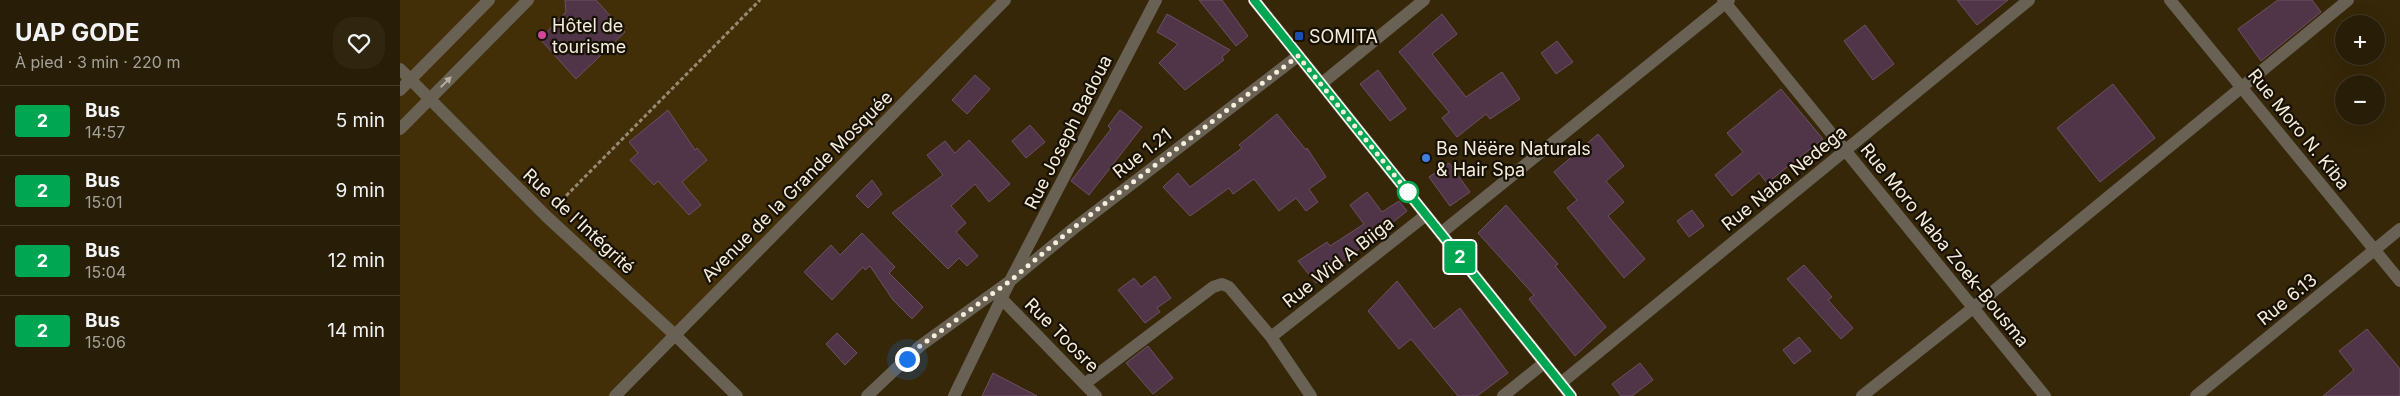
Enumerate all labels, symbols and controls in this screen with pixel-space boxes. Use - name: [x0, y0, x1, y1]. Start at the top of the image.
- place label: Hôtel de tourisme: [552, 15, 626, 57]
- map controls: [2335, 15, 2385, 125]
- button: +: [2335, 15, 2385, 65]
- button: heart: [333, 17, 385, 69]
- text: UAP GODE: [15, 18, 140, 47]
- place label: SOMITA: [1309, 26, 1378, 47]
- marker: Hôtel de tourisme: [536, 29, 548, 41]
- marker: SOMITA: [1293, 30, 1305, 42]
- street label: Rue Joseph Badoua: [1020, 51, 1116, 213]
- text: À pied · 3 min · 220 m: [15, 52, 180, 72]
- street label: Rue Moro N. Kiba: [2244, 64, 2354, 194]
- button: −: [2335, 75, 2385, 125]
- one-way arrow: [440, 76, 452, 88]
- street label: Avenue de la Grande Mosquée: [697, 86, 897, 286]
- text: Bus: [85, 99, 120, 122]
- text: 5 min: [336, 109, 385, 132]
- text: 2: [37, 110, 48, 131]
- street label: Rue Naba Nedega: [1717, 121, 1851, 235]
- text: 14:57: [85, 122, 125, 142]
- street label: Rue 1.21: [1109, 124, 1175, 182]
- place label: Be Nëëre Naturals & Hair Spa: [1436, 138, 1591, 180]
- street label: Rue Moro Naba Zoek-Bousma: [1856, 139, 2034, 351]
- marker: Be Nëëre Naturals & Hair Spa: [1420, 152, 1432, 164]
- street label: Rue de l'Intégrité: [519, 164, 639, 278]
- text: Bus: [85, 169, 120, 192]
- text: 9 min: [335, 179, 385, 202]
- text: 2: [37, 180, 48, 201]
- unlabelled marker: [1397, 181, 1419, 203]
- text: 15:01: [85, 192, 122, 212]
- street label: Rue Wid A Biiga: [1278, 212, 1398, 312]
- text: Bus: [85, 239, 120, 262]
- line badge: 2: [1444, 241, 1476, 273]
- text: 2: [1454, 246, 1466, 267]
- text: 12 min: [328, 249, 385, 272]
- text: 2: [37, 250, 48, 271]
- text: 15:04: [85, 262, 126, 282]
- street label: Rue 6.13: [2253, 269, 2321, 329]
- street label: Rue Toosre: [1021, 294, 1103, 376]
- text: Bus: [85, 309, 120, 332]
- text: 14 min: [327, 319, 385, 342]
- text: 2: [37, 320, 48, 341]
- text: 15:06: [85, 332, 126, 352]
- your location: [895, 347, 920, 372]

